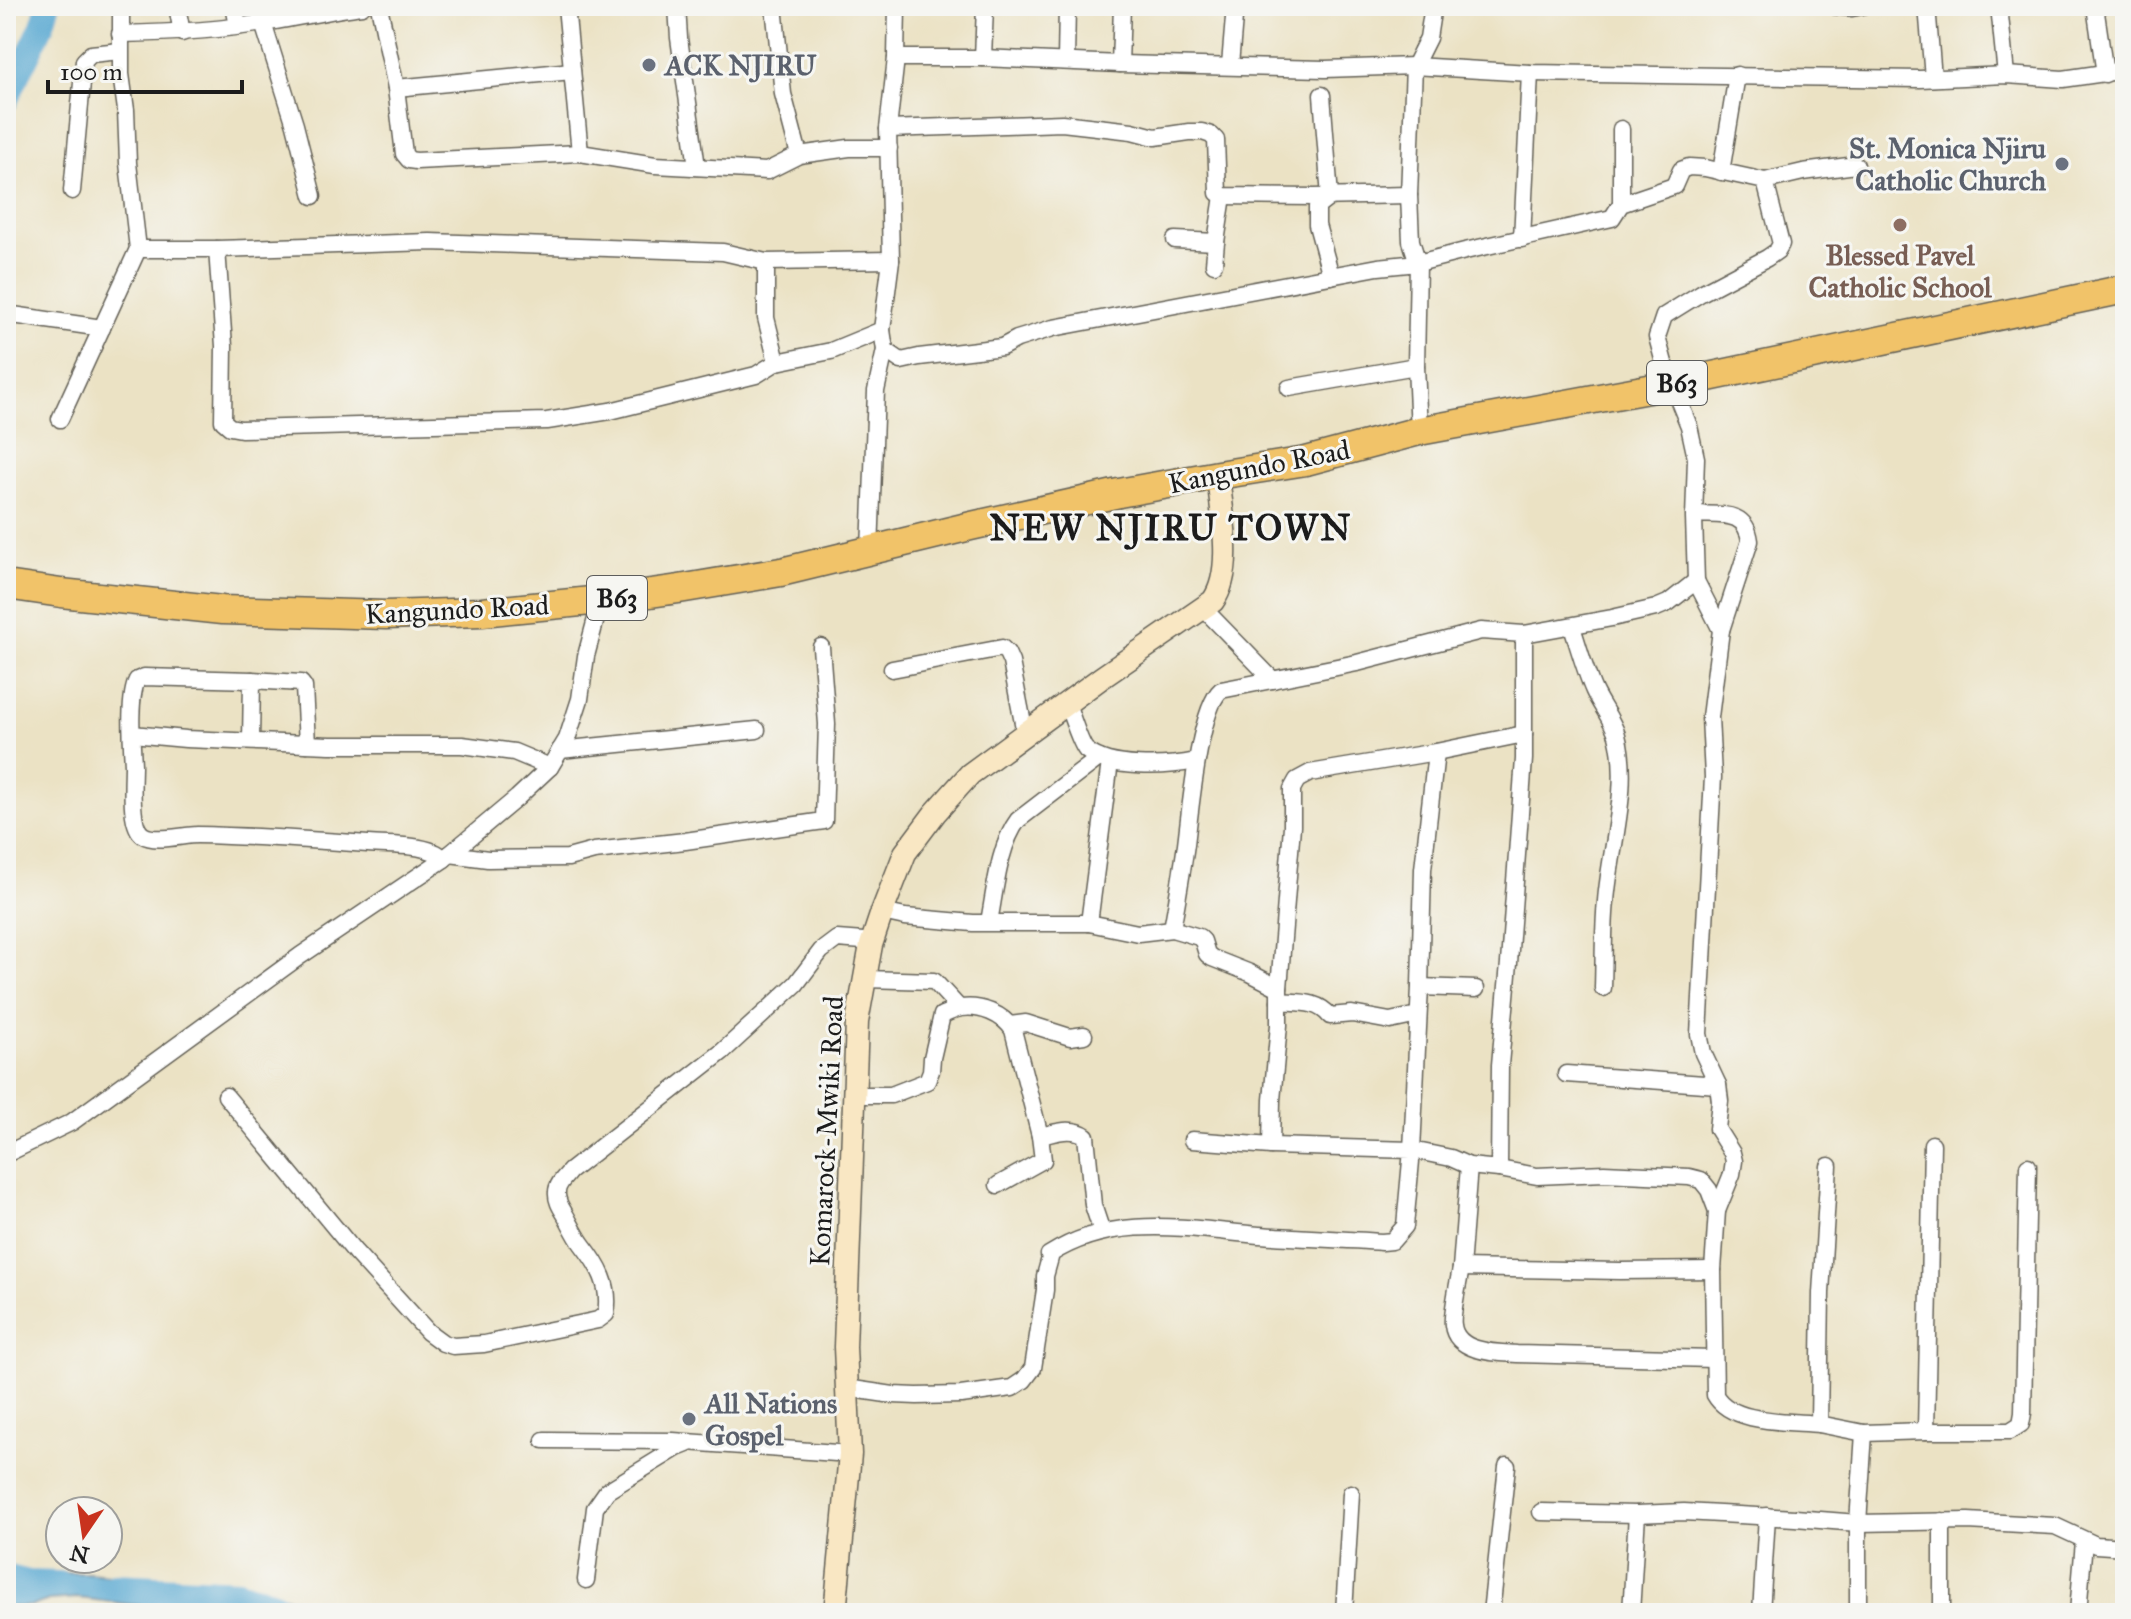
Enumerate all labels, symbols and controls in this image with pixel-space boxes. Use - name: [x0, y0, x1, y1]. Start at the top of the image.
- scale bar: [48, 44, 242, 94]
- place label: ACK NJIRU: [663, 48, 817, 83]
- marker: ACK NJIRU: [640, 56, 658, 74]
- text: 100 m: [60, 57, 123, 87]
- place label: St. Monica Njiru Catholic Church: [1849, 131, 2046, 198]
- marker: St. Monica Njiru Catholic Church: [2053, 155, 2071, 173]
- marker: Blessed Pavel Catholic School: [1891, 216, 1909, 234]
- place label: Blessed Pavel Catholic School: [1809, 238, 1992, 305]
- road number: B63: [1647, 361, 1707, 405]
- street label: Kangundo Road: [1165, 432, 1353, 501]
- district label: NEW NJIRU TOWN: [990, 506, 1352, 550]
- road number: B63: [587, 576, 647, 620]
- street label: Kangundo Road: [364, 587, 550, 632]
- street label: Komarock-Mwiki Road: [802, 995, 851, 1267]
- place label: All Nations Gospel: [703, 1386, 837, 1453]
- marker: All Nations Gospel: [680, 1410, 698, 1428]
- north arrow: [44, 1495, 124, 1575]
- text: N: [67, 1539, 92, 1569]

